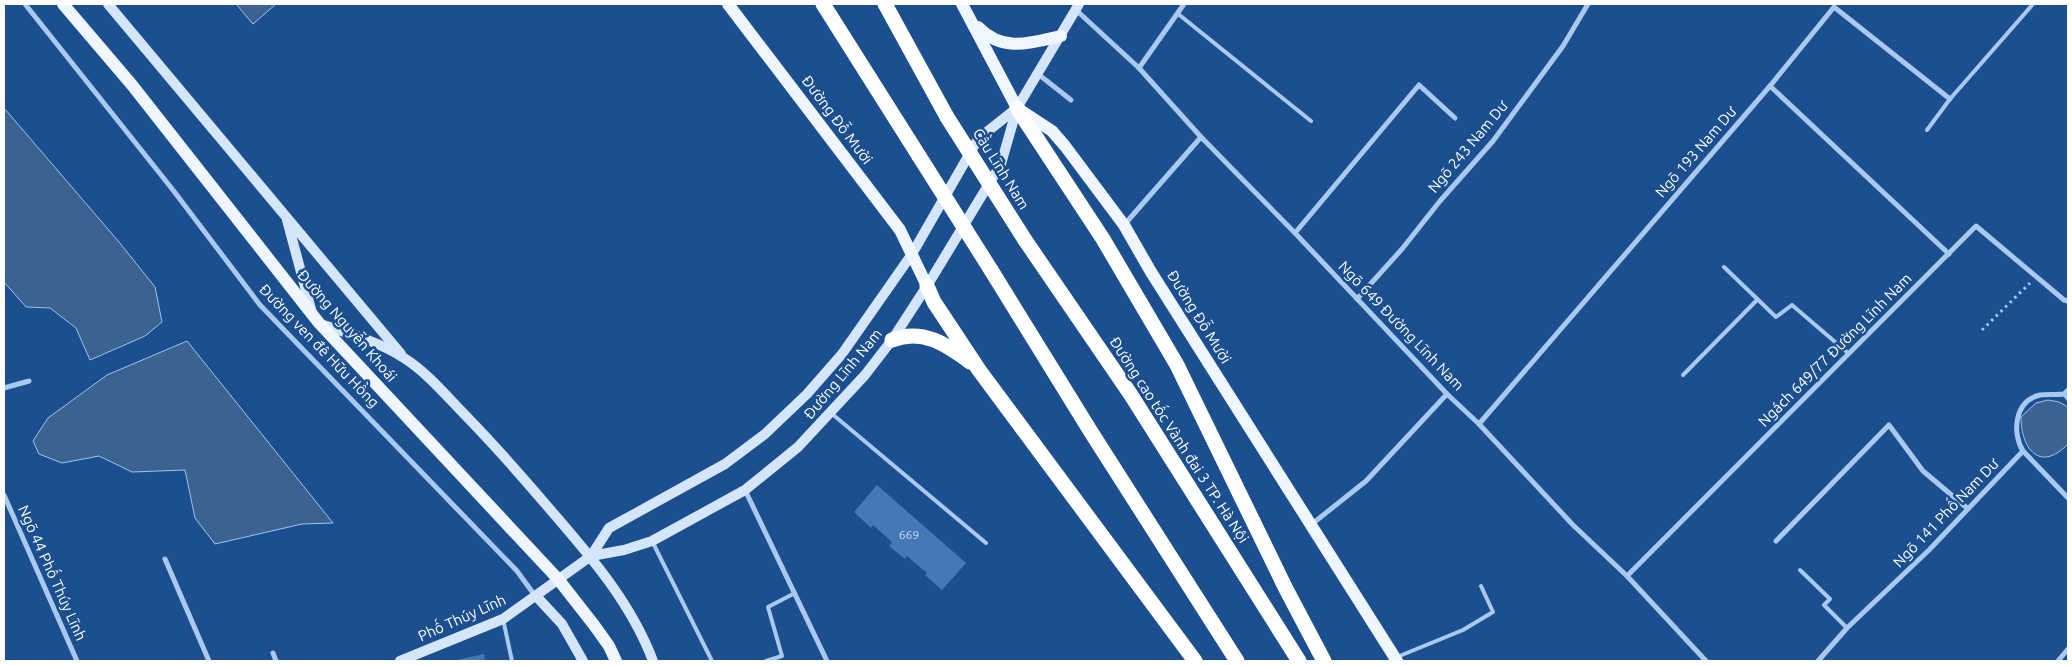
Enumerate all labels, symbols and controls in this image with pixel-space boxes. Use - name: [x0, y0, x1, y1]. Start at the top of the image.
- street label: Đường Đỗ Mười: [799, 71, 878, 167]
- street label: Ngõ 243 Nam Dư: [1424, 96, 1512, 196]
- street label: Ngõ 193 Nam Dư: [1652, 102, 1740, 200]
- street label: Cầu Lĩnh Nam: [970, 124, 1034, 212]
- street label: Ngõ 649 Đường Lĩnh Nam: [1335, 258, 1467, 394]
- street label: Đường Nguyễn Khoái: [294, 265, 402, 385]
- street label: Đường Đỗ Mười: [1164, 266, 1236, 366]
- street label: Ngách 649/77 Đường Lĩnh Nam: [1755, 270, 1915, 430]
- street label: Đường ven đê Hữu Hồng: [256, 279, 384, 411]
- street label: Đường Lĩnh Nam: [800, 325, 885, 422]
- street label: Đường cao tốc Vành đai 3 TP. Hà Nội: [1106, 333, 1254, 546]
- street label: Ngõ 141 Phố Nam Dư: [1888, 453, 2003, 570]
- street label: Ngõ 44 Phố Thúy Lĩnh: [15, 502, 91, 643]
- house number: 669: [899, 528, 919, 541]
- street label: Phố Thúy Lĩnh: [415, 589, 508, 644]

